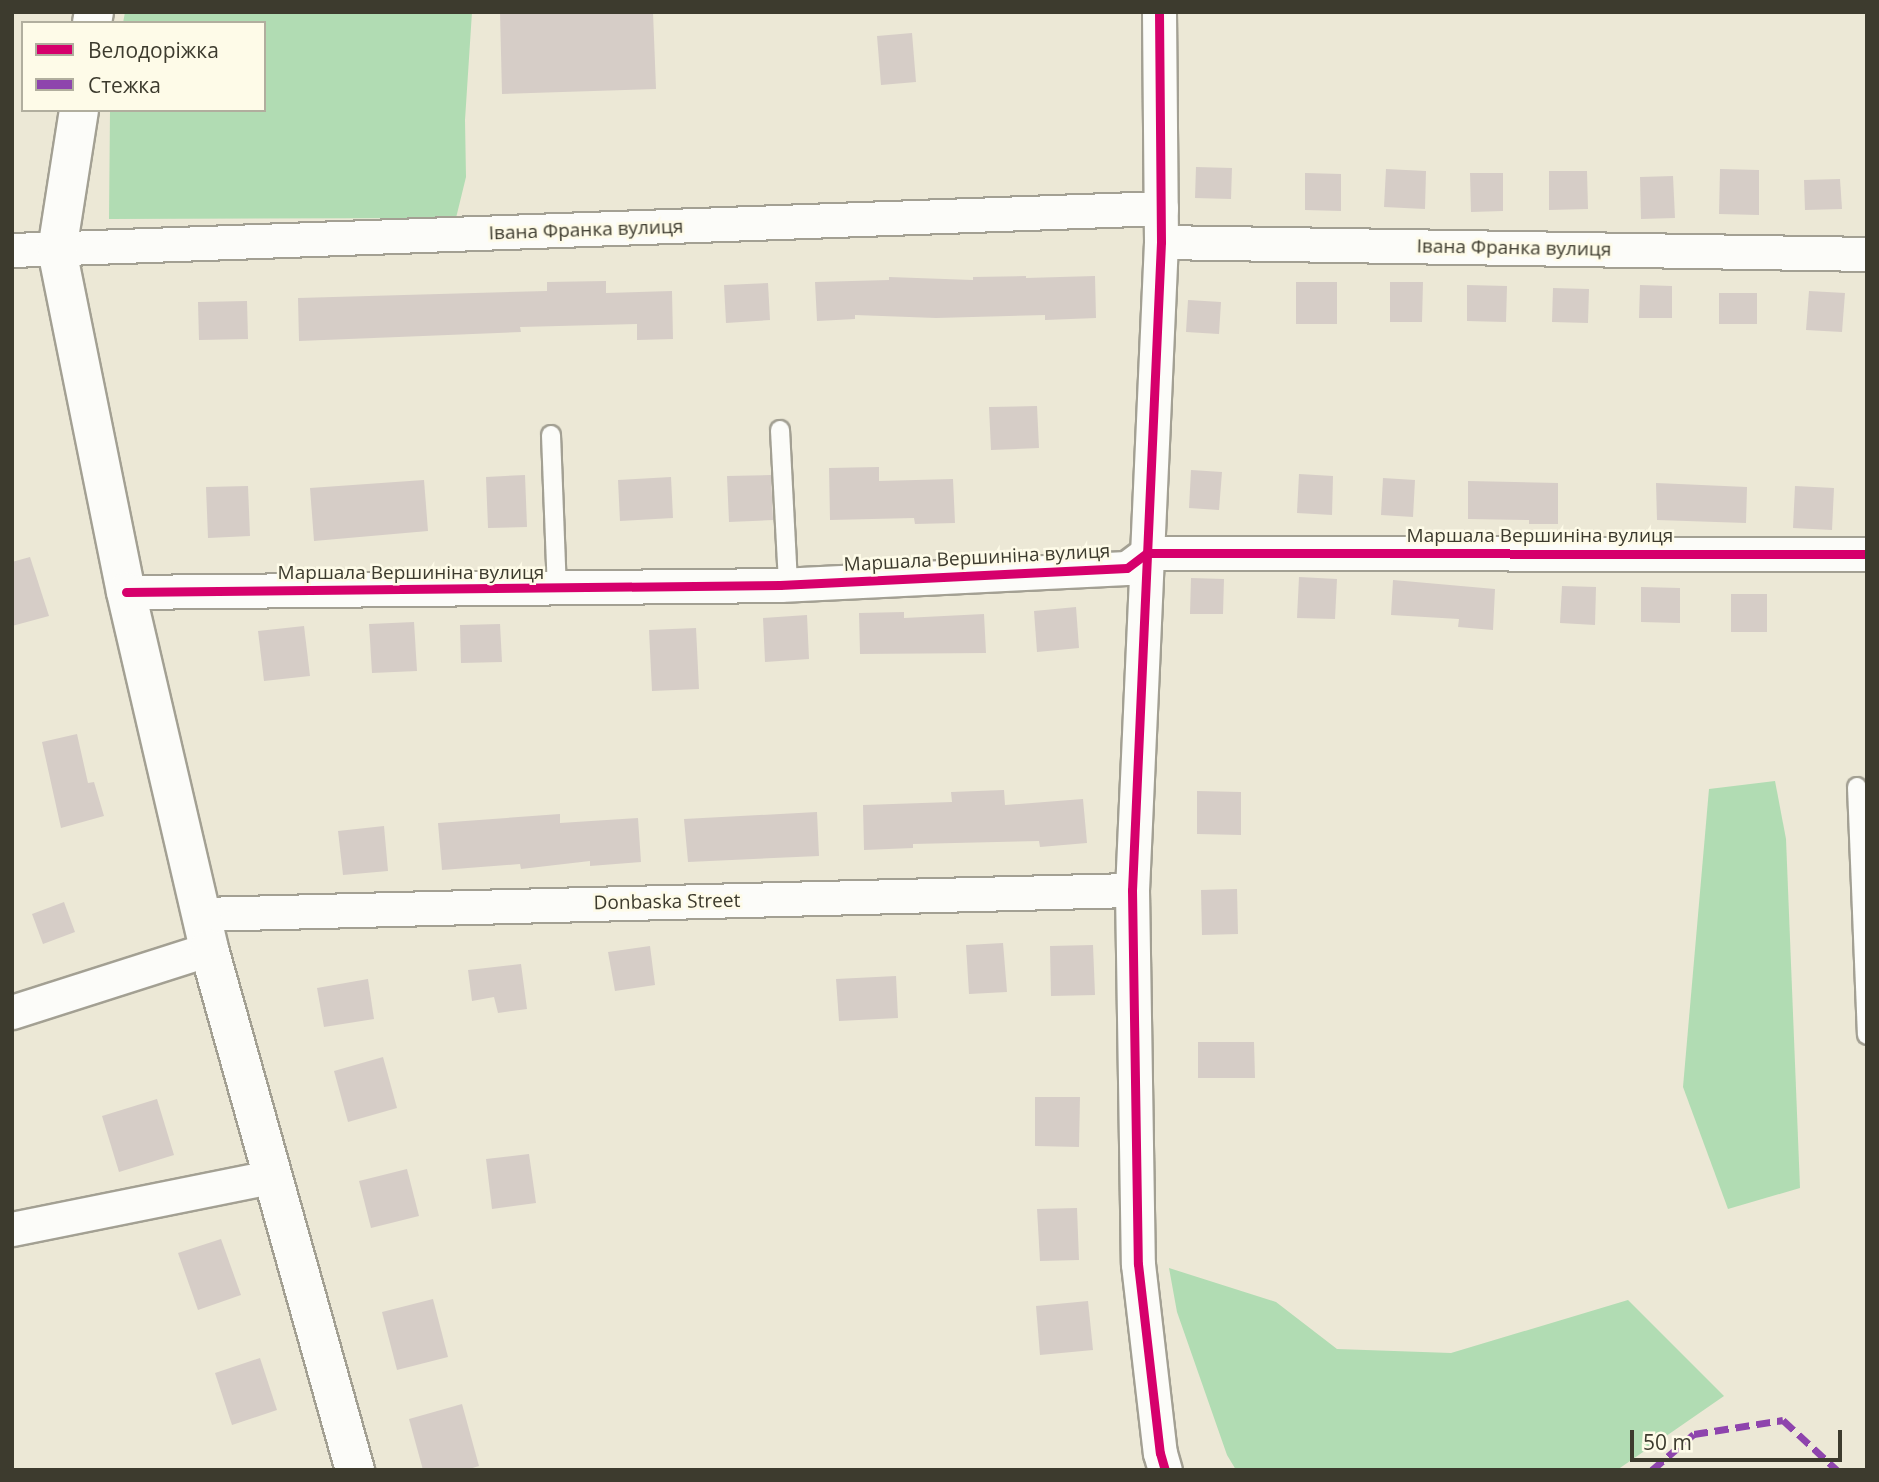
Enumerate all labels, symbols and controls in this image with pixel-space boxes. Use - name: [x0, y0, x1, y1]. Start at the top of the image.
- legend: [21, 21, 266, 112]
- text: Велодоріжка: [88, 36, 219, 64]
- text: Стежка: [88, 71, 161, 99]
- street label: Івана Франка вулиця: [488, 215, 684, 245]
- street label: Івана Франка вулиця: [1416, 235, 1612, 261]
- street label: Маршала Вершиніна вулиця: [1407, 525, 1673, 547]
- street label: Маршала Вершиніна вулиця: [843, 540, 1111, 576]
- street label: Маршала Вершиніна вулиця: [278, 562, 544, 584]
- street label: Donbaska Street: [593, 889, 741, 915]
- scale bar: [1634, 1416, 1846, 1460]
- text: 50 m: [1643, 1428, 1692, 1456]

